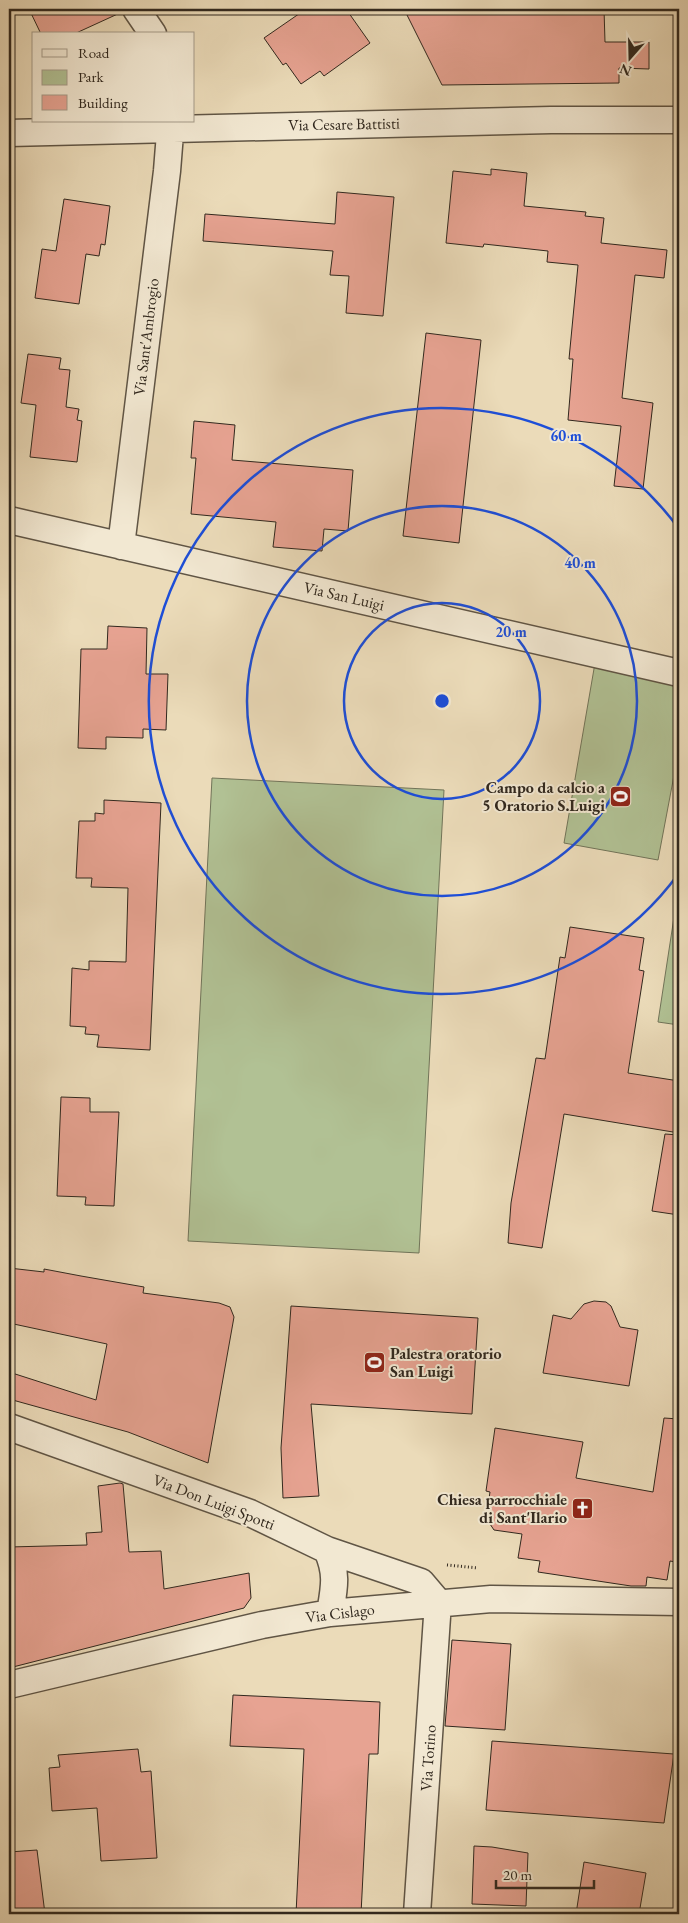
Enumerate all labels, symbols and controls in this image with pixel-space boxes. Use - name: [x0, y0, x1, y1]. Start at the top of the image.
- legend: [32, 32, 195, 122]
- north arrow: [606, 32, 656, 82]
- text: Road: [78, 43, 110, 62]
- text: N: [617, 60, 634, 81]
- text: Park: [78, 67, 105, 86]
- text: Building: [78, 93, 128, 112]
- street label: Via Cesare Battisti: [288, 113, 400, 135]
- street label: Via Sant'Ambrogio: [128, 277, 164, 397]
- text: 60 m: [550, 426, 582, 445]
- text: 40 m: [564, 553, 596, 572]
- street label: Via San Luigi: [302, 577, 386, 615]
- text: 20 m: [495, 622, 527, 641]
- centre of rings: [433, 692, 451, 710]
- place label: Campo da calcio a 5 Oratorio S.Luigi: [482, 777, 606, 816]
- sports icon: Campo da calcio a 5 Oratorio S.Luigi: [609, 784, 633, 808]
- place label: Palestra oratorio San Luigi: [390, 1343, 502, 1382]
- sports icon: Palestra oratorio San Luigi: [362, 1350, 386, 1374]
- street label: Via Don Luigi Spotti: [150, 1469, 278, 1535]
- place label: Chiesa parrocchiale di Sant'Ilario: [437, 1489, 567, 1528]
- church icon: Chiesa parrocchiale di Sant'Ilario: [571, 1496, 595, 1520]
- street label: Via Cislago: [304, 1598, 376, 1628]
- street label: Via Torino: [415, 1724, 441, 1792]
- scale bar: [496, 1858, 593, 1890]
- text: 20 m: [503, 1865, 532, 1884]

